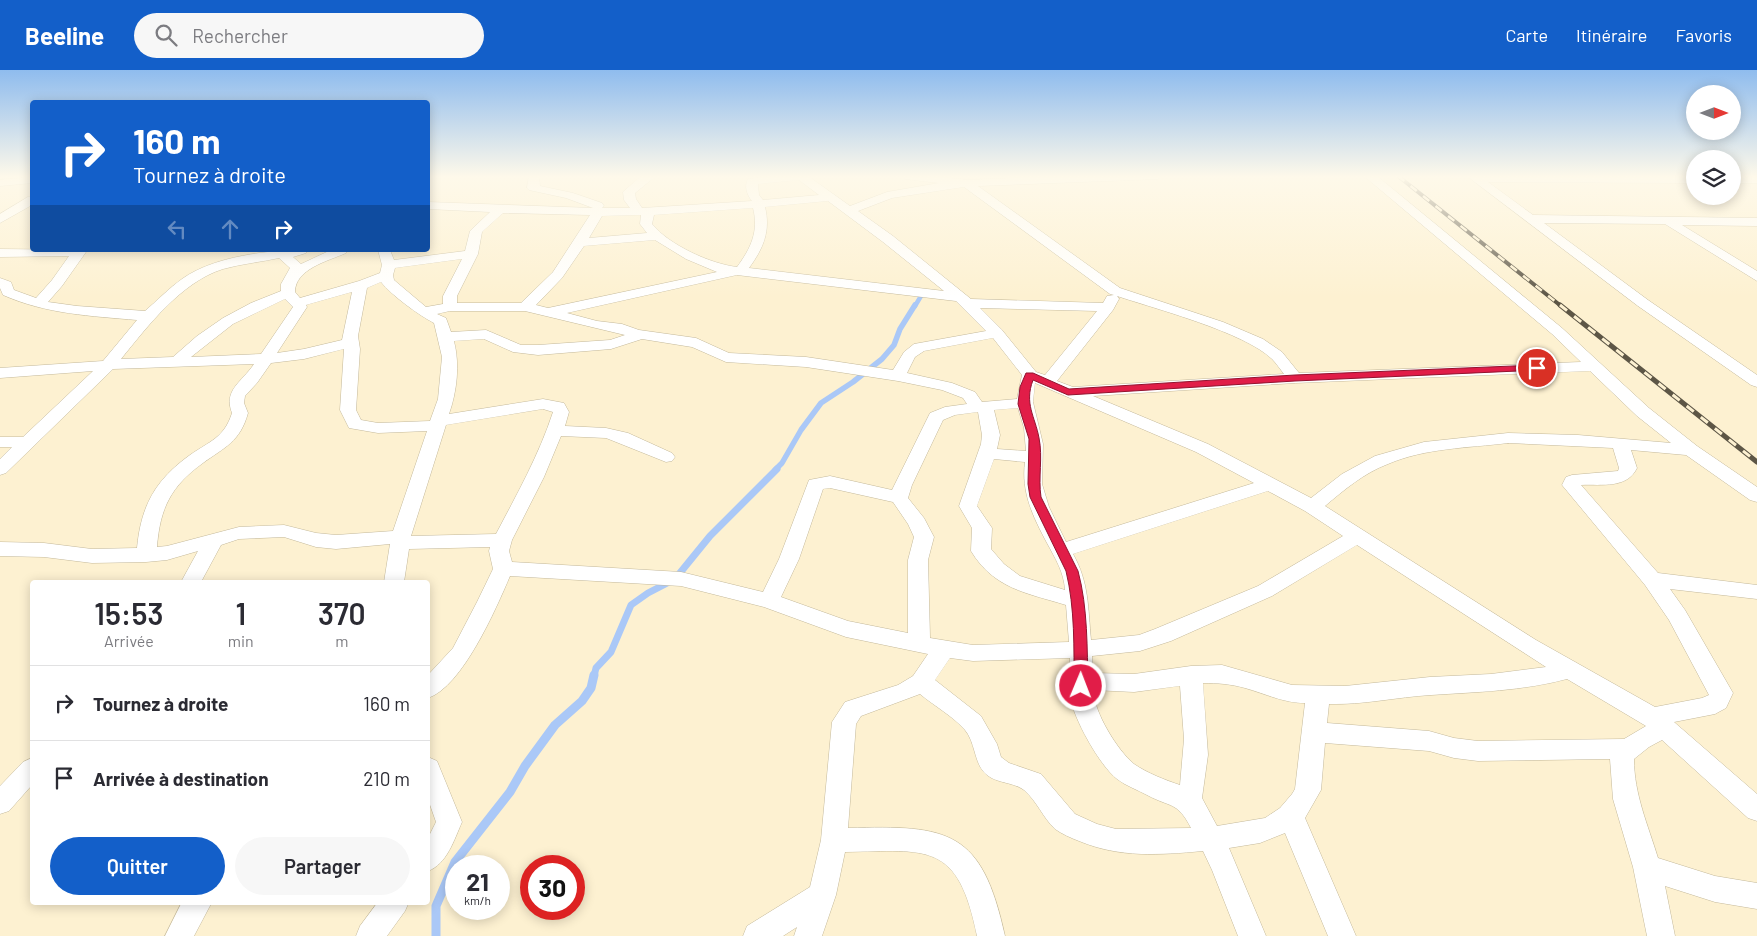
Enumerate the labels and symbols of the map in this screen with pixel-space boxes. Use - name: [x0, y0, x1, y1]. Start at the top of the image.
- north arrow: [1686, 85, 1741, 140]
- pin: [1516, 347, 1558, 389]
- position arrow: [1054, 659, 1106, 711]
- speed limit sign: 30: [520, 855, 585, 920]

